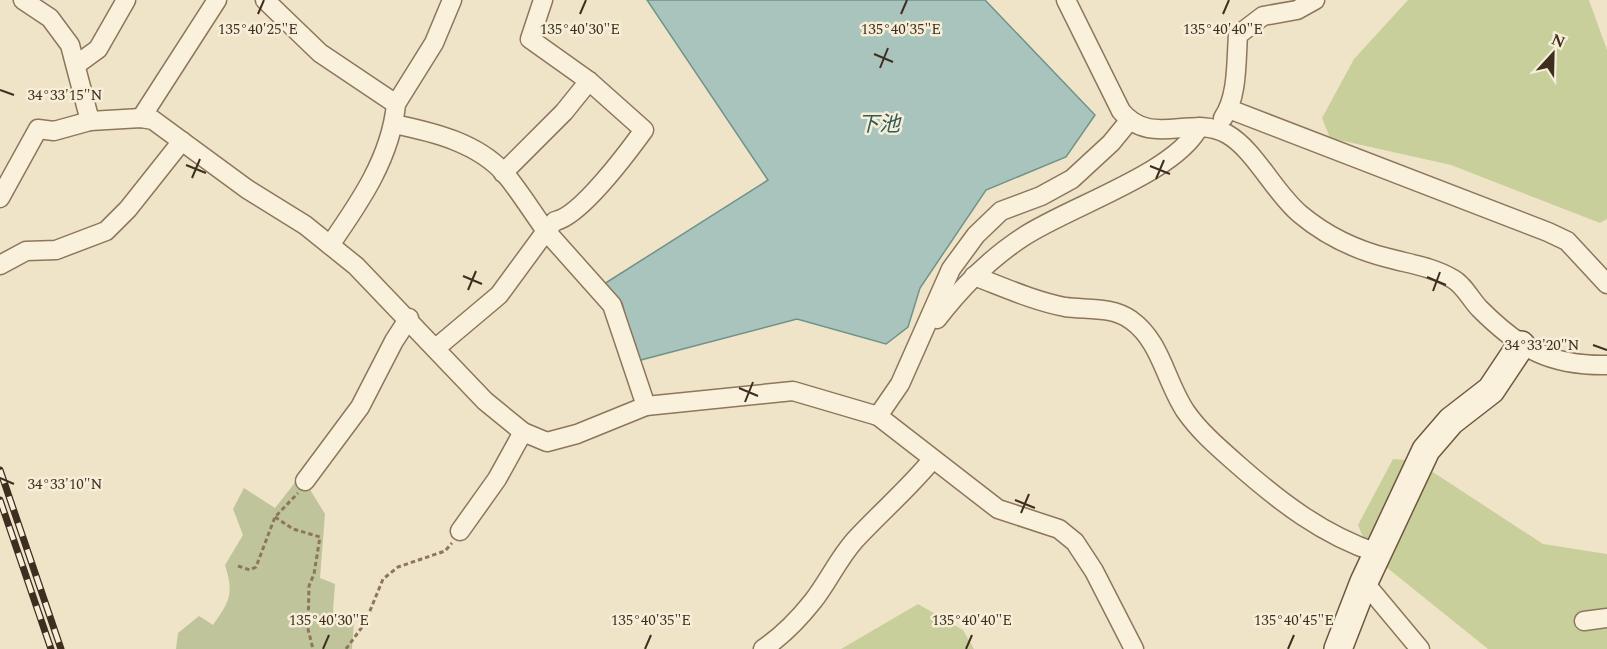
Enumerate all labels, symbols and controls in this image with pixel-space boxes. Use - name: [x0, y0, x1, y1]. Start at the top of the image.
- text: 135°40'25"E: [218, 18, 298, 41]
- text: 135°40'30"E: [540, 18, 620, 41]
- text: 135°40'35"E: [861, 18, 941, 41]
- text: 135°40'40"E: [1183, 18, 1263, 41]
- north arrow: [1523, 24, 1583, 84]
- text: N: [1548, 27, 1569, 55]
- text: 34°33'15"N: [28, 84, 103, 107]
- water label: 下池: [858, 109, 902, 141]
- text: 34°33'20"N: [1505, 334, 1580, 357]
- text: 34°33'10"N: [28, 473, 103, 496]
- text: 135°40'30"E: [289, 609, 369, 632]
- text: 135°40'35"E: [611, 609, 691, 632]
- text: 135°40'40"E: [932, 609, 1012, 632]
- text: 135°40'45"E: [1254, 609, 1334, 632]

